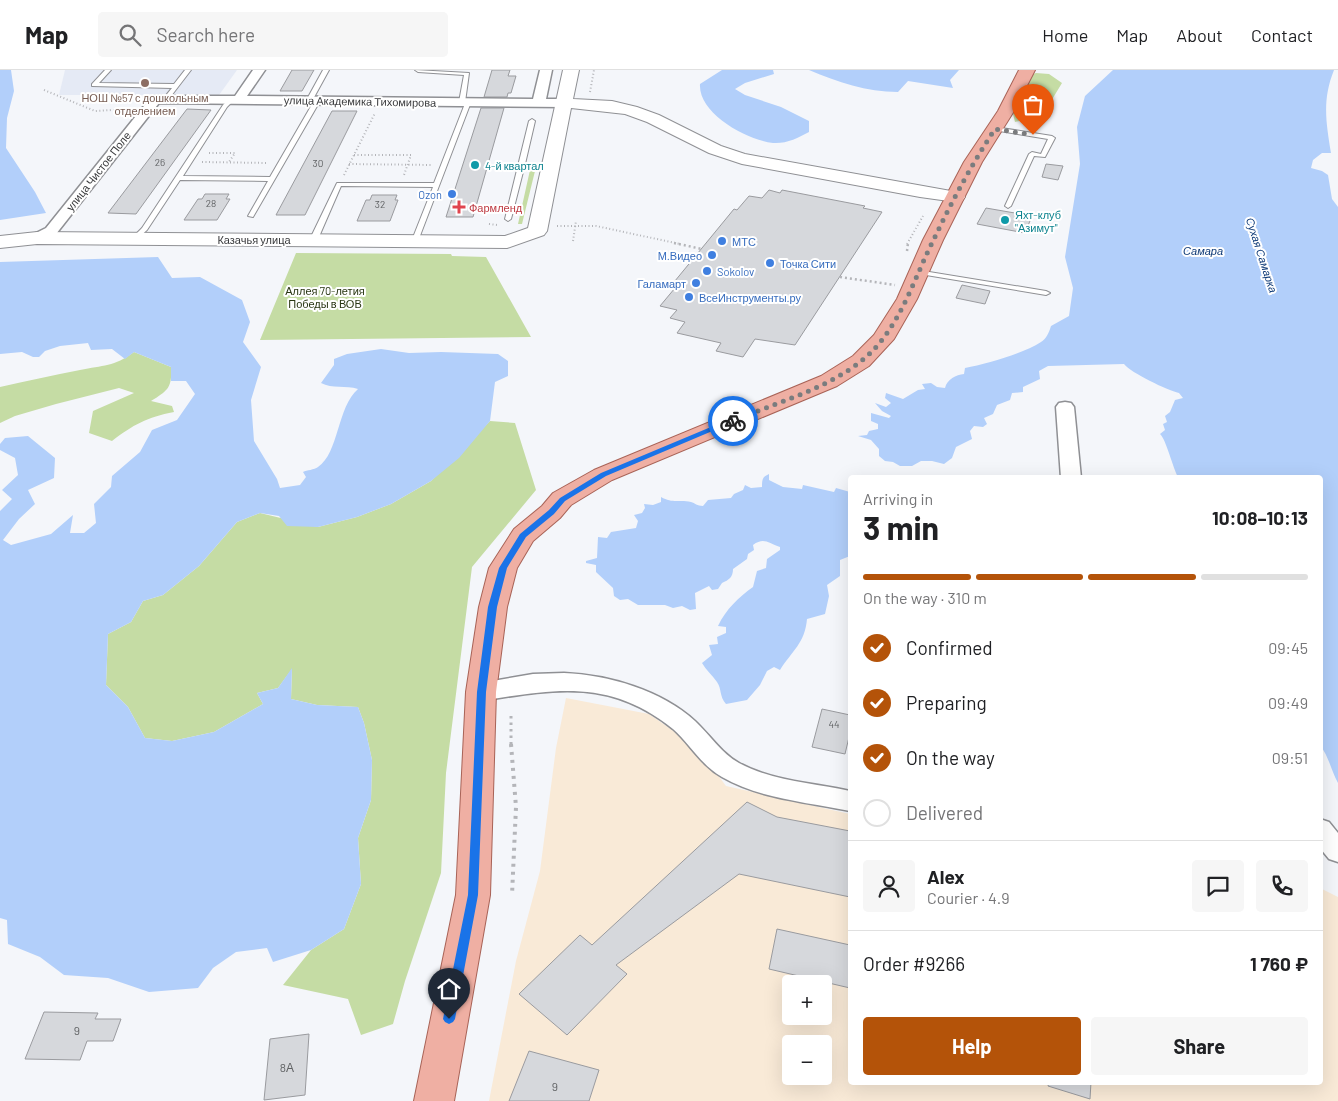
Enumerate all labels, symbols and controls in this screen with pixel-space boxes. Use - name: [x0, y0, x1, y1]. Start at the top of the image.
- search box: [98, 12, 448, 57]
- text: Map: [25, 20, 68, 49]
- icon: search: [116, 21, 144, 49]
- text: Search here: [156, 23, 255, 46]
- text: Home: [1042, 24, 1088, 46]
- text: Map: [1116, 24, 1148, 46]
- text: About: [1176, 24, 1223, 46]
- text: Contact: [1251, 24, 1313, 46]
- marker: НОШ №57 с дошкольным отделением: [139, 77, 151, 89]
- pin: [1012, 84, 1054, 135]
- place label: НОШ №57 с дошкольным отделением: [81, 91, 209, 117]
- icon: bag: [1019, 91, 1047, 119]
- street label: улица Академика Тихомирова: [284, 93, 437, 109]
- street label: улица Чистое Поле: [63, 129, 133, 213]
- house number: 26: [155, 156, 165, 168]
- house number: 30: [313, 157, 323, 169]
- marker: 4-й квартал: [469, 159, 481, 171]
- place label: 4-й квартал: [485, 159, 544, 172]
- place label: Ozon: [418, 188, 442, 201]
- marker: Ozon: [446, 188, 458, 200]
- house number: 28: [206, 197, 216, 209]
- house number: 32: [375, 198, 385, 210]
- marker: Фармленд: [453, 201, 465, 213]
- place label: Фармленд: [469, 201, 523, 214]
- place label: Яхт-клуб "Азимут": [1015, 208, 1061, 234]
- marker: Яхт-клуб "Азимут": [999, 214, 1011, 226]
- water label: Сухая Самарка: [1244, 216, 1280, 294]
- street label: Казачья улица: [217, 233, 291, 246]
- marker: МТС: [716, 235, 728, 247]
- place label: МТС: [732, 235, 756, 248]
- water label: Самара: [1183, 244, 1223, 257]
- place label: М.Видео: [658, 249, 702, 262]
- marker: М.Видео: [706, 249, 718, 261]
- marker: Точка Сити: [764, 257, 776, 269]
- place label: Точка Сити: [780, 257, 836, 270]
- marker: Sokolov: [701, 265, 713, 277]
- place label: Sokolov: [717, 265, 754, 278]
- place label: Галамарт: [637, 277, 686, 290]
- marker: Галамарт: [690, 277, 702, 289]
- park label: Аллея 70-летия Победы в ВОВ: [285, 284, 365, 310]
- marker: ВсеИнструменты.ру: [683, 291, 695, 303]
- place label: ВсеИнструменты.ру: [699, 291, 802, 304]
- courier: [708, 396, 758, 446]
- icon: bike: [719, 407, 747, 435]
- text: Arriving in: [863, 489, 933, 508]
- text: 10:08–10:13: [1212, 506, 1308, 529]
- text: 3 min: [863, 508, 939, 546]
- text: On the way · 310 m: [863, 588, 987, 607]
- icon: check: [863, 634, 891, 662]
- text: Confirmed: [906, 636, 993, 659]
- text: 09:45: [1268, 638, 1308, 657]
- icon: check: [863, 689, 891, 717]
- text: Preparing: [906, 691, 987, 714]
- text: 09:49: [1268, 693, 1308, 712]
- house number: 44: [828, 718, 840, 730]
- icon: check: [863, 744, 891, 772]
- text: On the way: [906, 746, 995, 769]
- text: 09:51: [1272, 748, 1308, 767]
- text: Delivered: [906, 801, 983, 824]
- button: person: [863, 860, 915, 912]
- button: chat: [1192, 860, 1244, 912]
- button: phone: [1256, 860, 1308, 912]
- text: Alex: [927, 865, 965, 888]
- text: Courier · 4.9: [927, 888, 1010, 907]
- text: Order #9266: [863, 952, 965, 975]
- text: 1 760 ₽: [1250, 952, 1308, 975]
- pin: [428, 968, 470, 1019]
- icon: home: [435, 975, 463, 1003]
- map controls: [782, 975, 832, 1085]
- button: +: [782, 975, 832, 1025]
- button: Help: [863, 1017, 1081, 1075]
- button: Share: [1091, 1017, 1308, 1075]
- house number: 9: [74, 1023, 80, 1037]
- button: −: [782, 1035, 832, 1085]
- house number: 8А: [280, 1060, 294, 1074]
- house number: 9: [552, 1079, 558, 1093]

